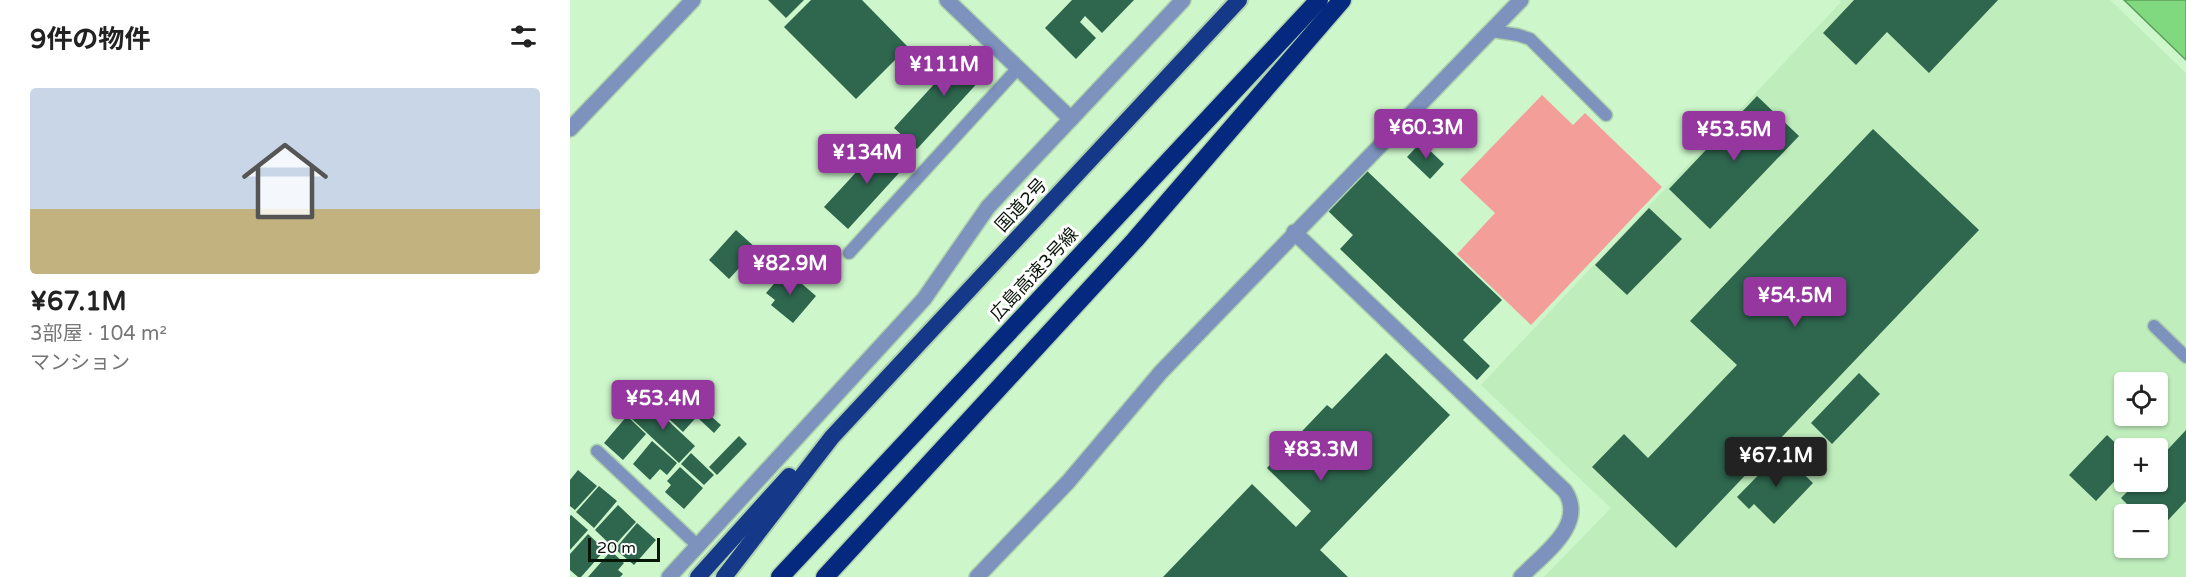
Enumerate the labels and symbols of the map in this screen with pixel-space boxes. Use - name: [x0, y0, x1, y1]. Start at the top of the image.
- pin: ¥111M: [902, 46, 986, 97]
- pin: ¥60.3M: [1377, 109, 1475, 160]
- pin: ¥53.5M: [1685, 111, 1783, 162]
- pin: ¥134M: [825, 134, 909, 185]
- street label: 国道2号: [991, 174, 1051, 236]
- street label: 広島高速3号線: [985, 223, 1083, 325]
- pin: ¥82.9M: [741, 245, 839, 296]
- pin: ¥54.5M: [1746, 277, 1844, 328]
- pin: ¥53.4M: [614, 380, 712, 431]
- pin: ¥83.3M: [1272, 431, 1370, 482]
- pin: ¥67.1M: [1727, 437, 1825, 488]
- scale bar: [588, 535, 660, 562]

